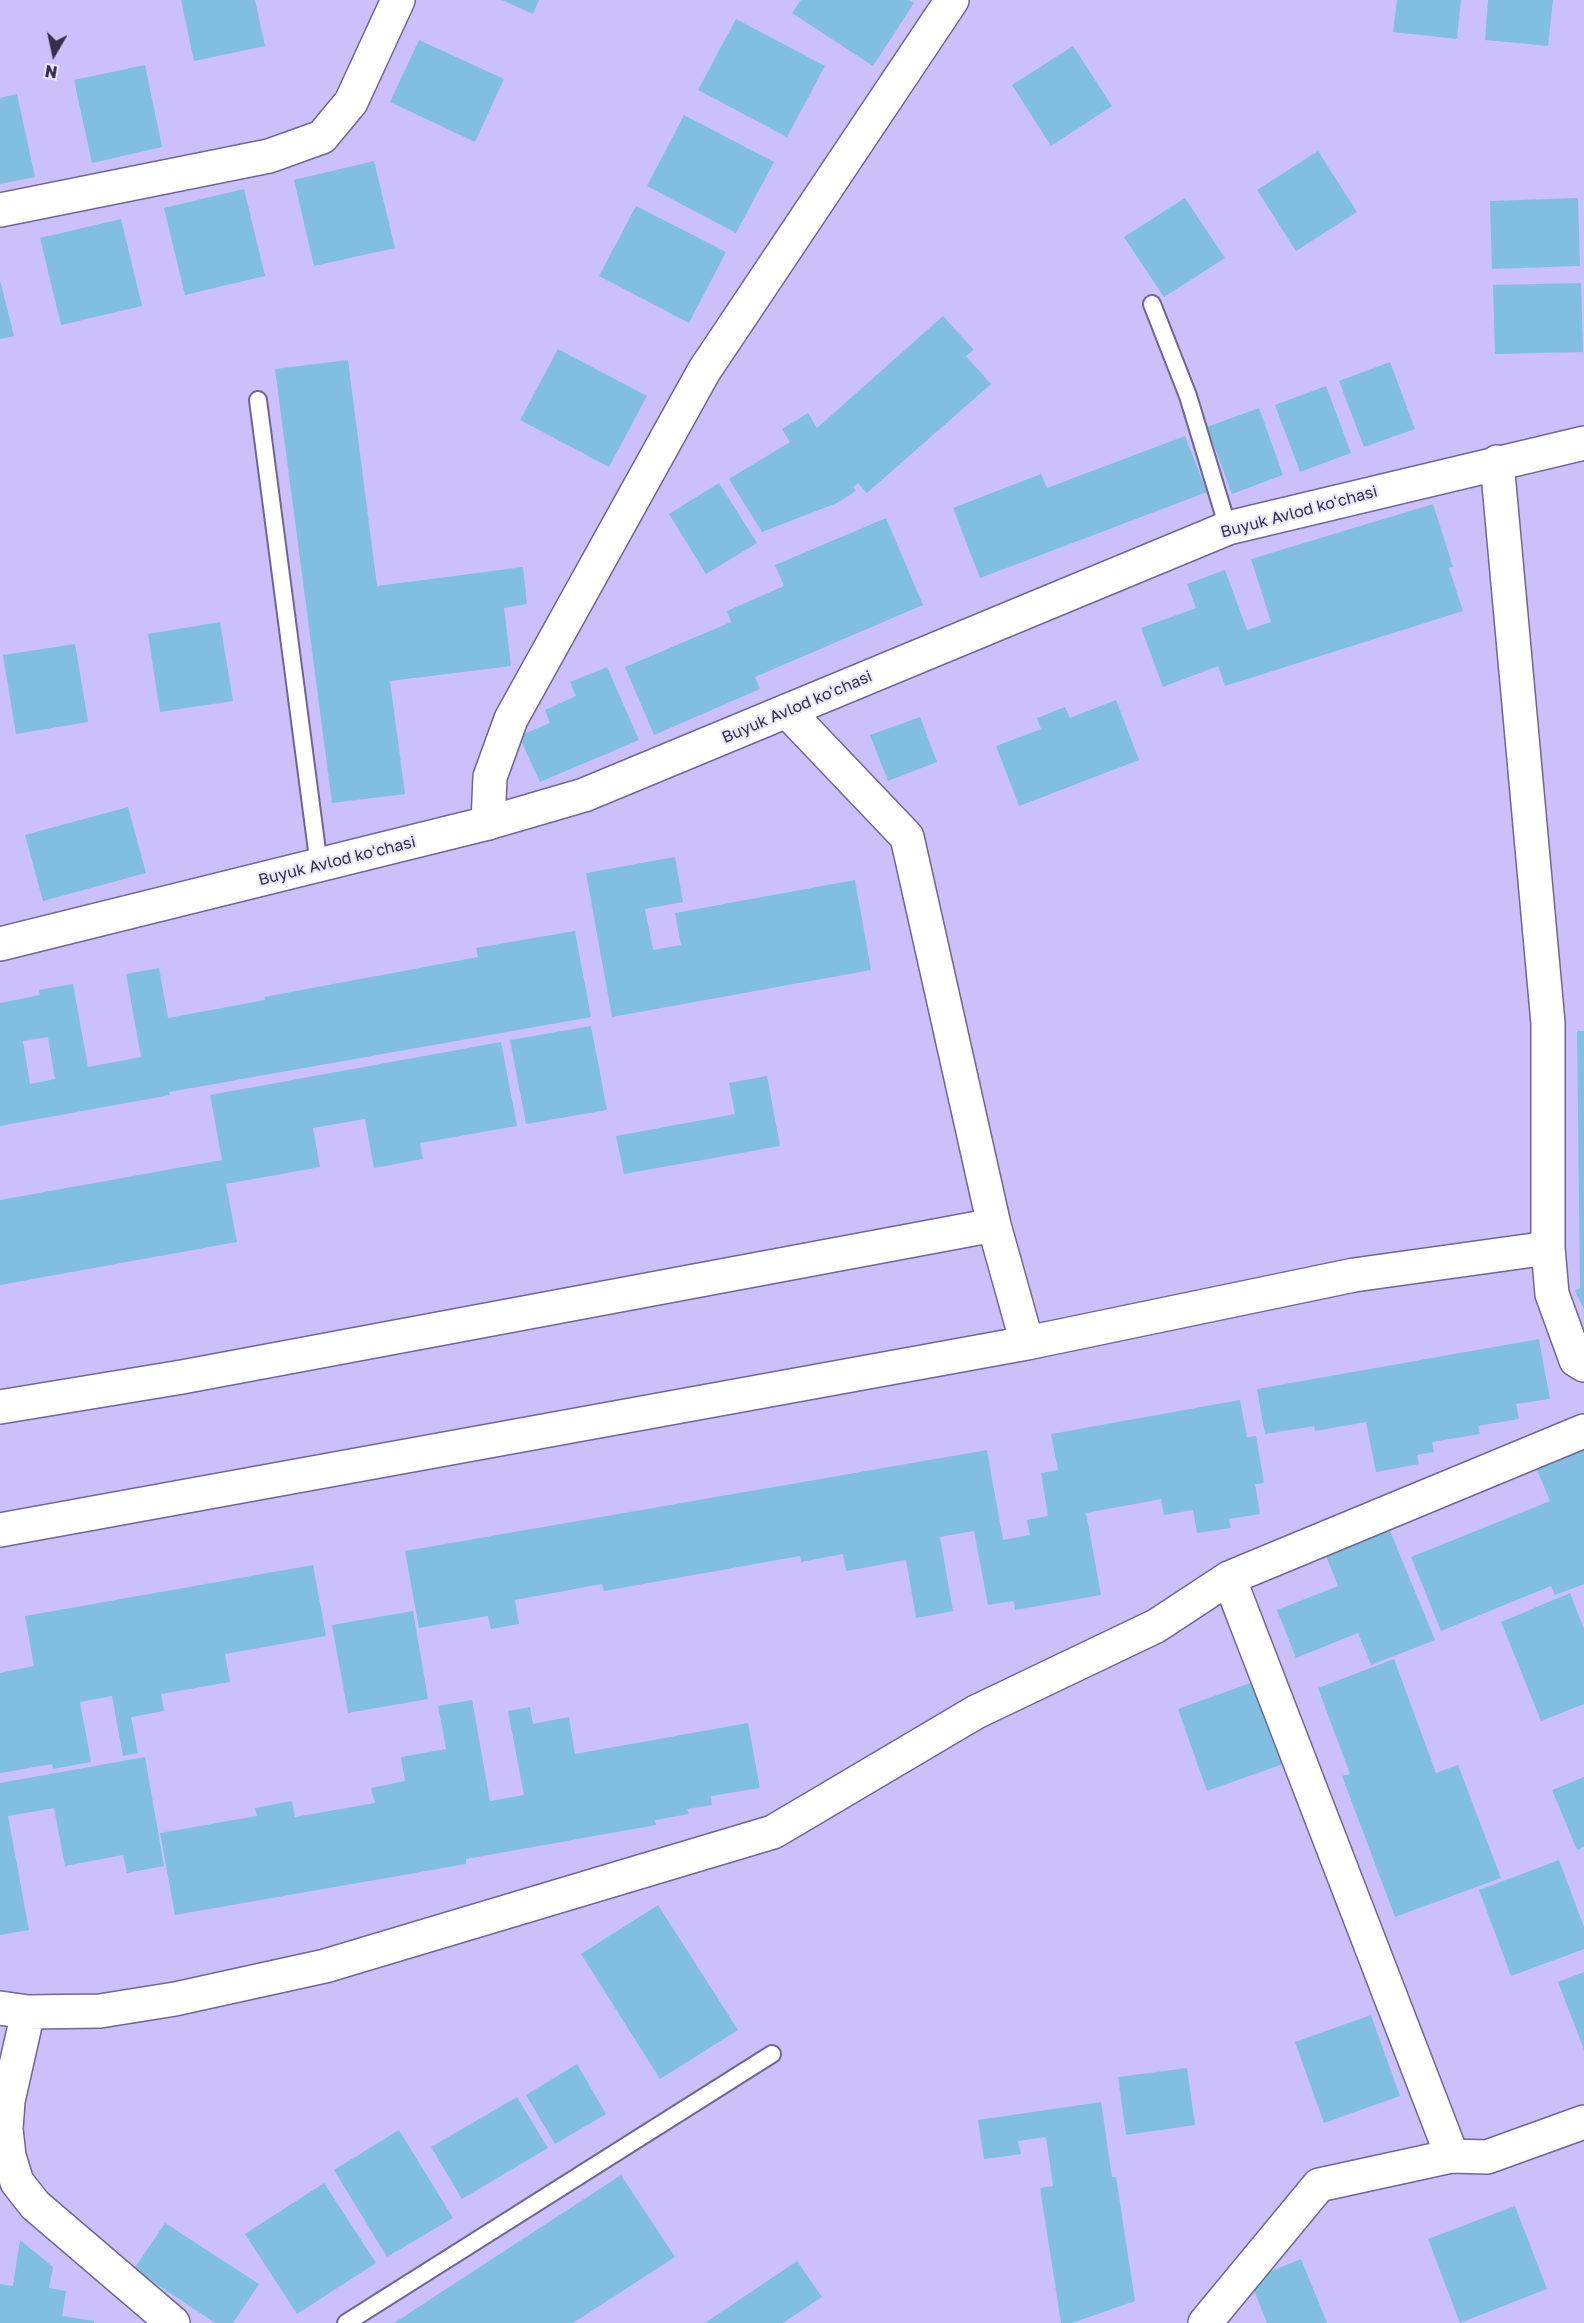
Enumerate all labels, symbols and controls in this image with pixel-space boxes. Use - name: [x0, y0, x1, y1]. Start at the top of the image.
- north arrow: [24, 24, 84, 84]
- text: N: [44, 61, 59, 83]
- street label: Buyuk Avlod koʻchasi: [1219, 482, 1379, 542]
- street label: Buyuk Avlod koʻchasi: [719, 667, 875, 747]
- street label: Buyuk Avlod koʻchasi: [256, 832, 418, 890]

